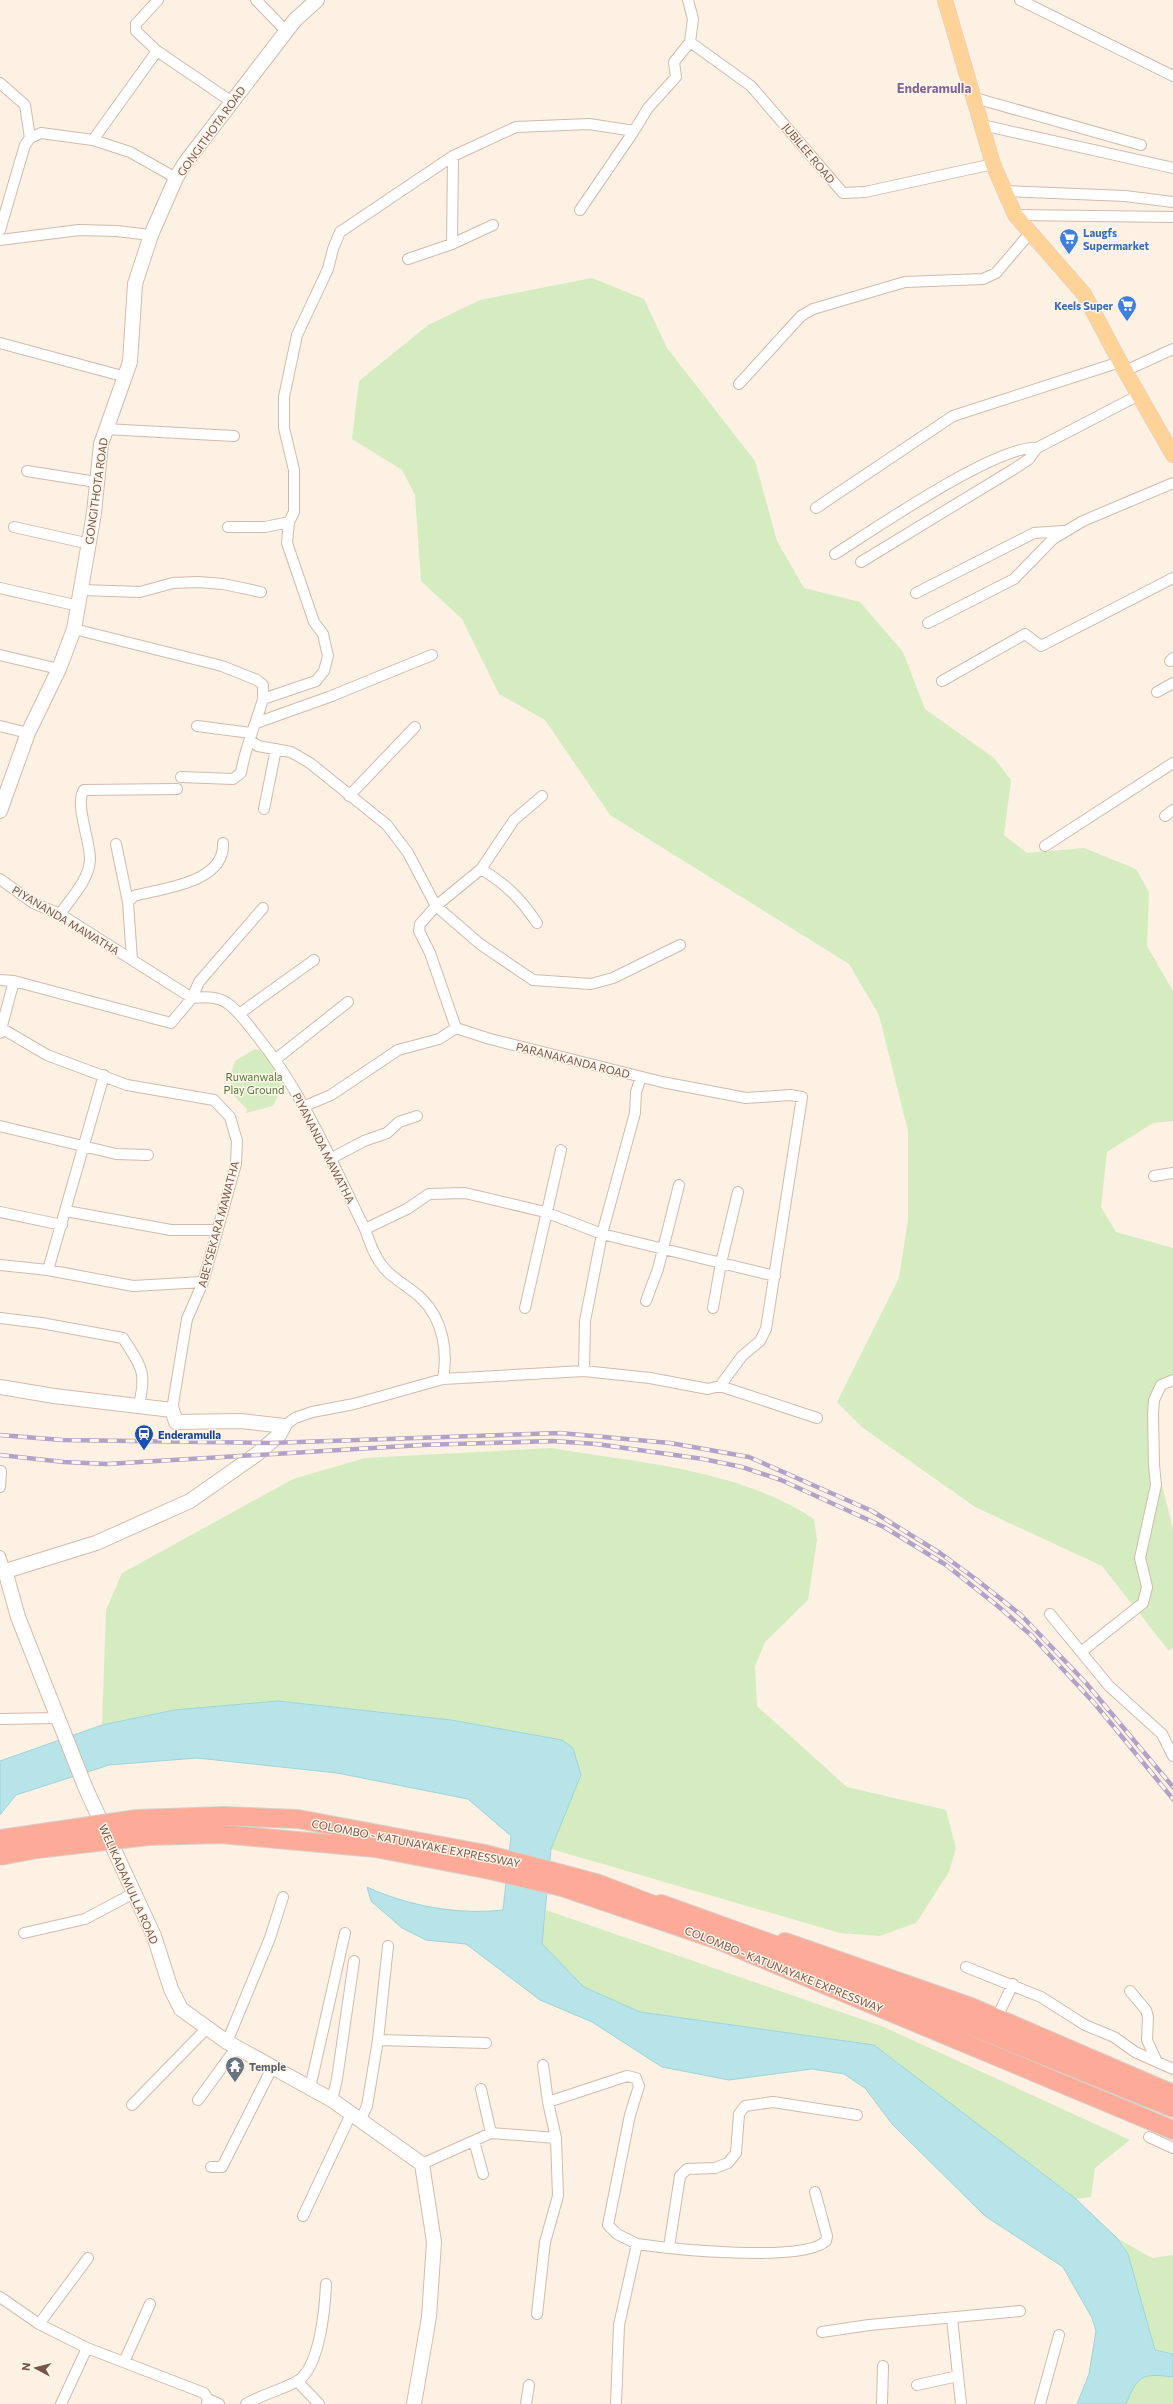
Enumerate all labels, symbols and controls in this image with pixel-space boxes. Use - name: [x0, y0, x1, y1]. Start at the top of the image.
- district label: Enderamulla: [897, 80, 971, 96]
- street label: GONGITHOTA ROAD: [174, 84, 248, 178]
- street label: JUBILEE ROAD: [779, 120, 838, 186]
- place label: Laugfs Supermarket: [1083, 226, 1149, 252]
- supermarket icon: Laugfs Supermarket: [1058, 227, 1080, 255]
- supermarket icon: Keels Super: [1116, 294, 1138, 322]
- place label: Keels Super: [1054, 299, 1113, 312]
- street label: GONGITHOTA ROAD: [82, 437, 110, 545]
- street label: PIYANANDA MAWATHA: [10, 883, 122, 957]
- street label: PARANAKANDA ROAD: [515, 1040, 631, 1080]
- park label: Ruwanwala Play Ground: [224, 1070, 284, 1096]
- street label: PIYANANDA MAWATHA: [290, 1090, 358, 1206]
- street label: ABEYSEKARA MAWATHA: [195, 1159, 241, 1289]
- station icon: Enderamulla: [133, 1423, 155, 1451]
- place label: Enderamulla: [158, 1428, 221, 1441]
- street label: COLOMBO - KATUNAYAKE EXPRESSWAY: [311, 1816, 521, 1870]
- street label: WELIKADAMULLA ROAD: [97, 1822, 161, 1946]
- street label: COLOMBO - KATUNAYAKE EXPRESSWAY: [683, 1923, 885, 2015]
- temple icon: Temple: [224, 2055, 246, 2083]
- place label: Temple: [249, 2060, 286, 2073]
- north arrow: [16, 2348, 56, 2388]
- text: N: [19, 2362, 33, 2372]

